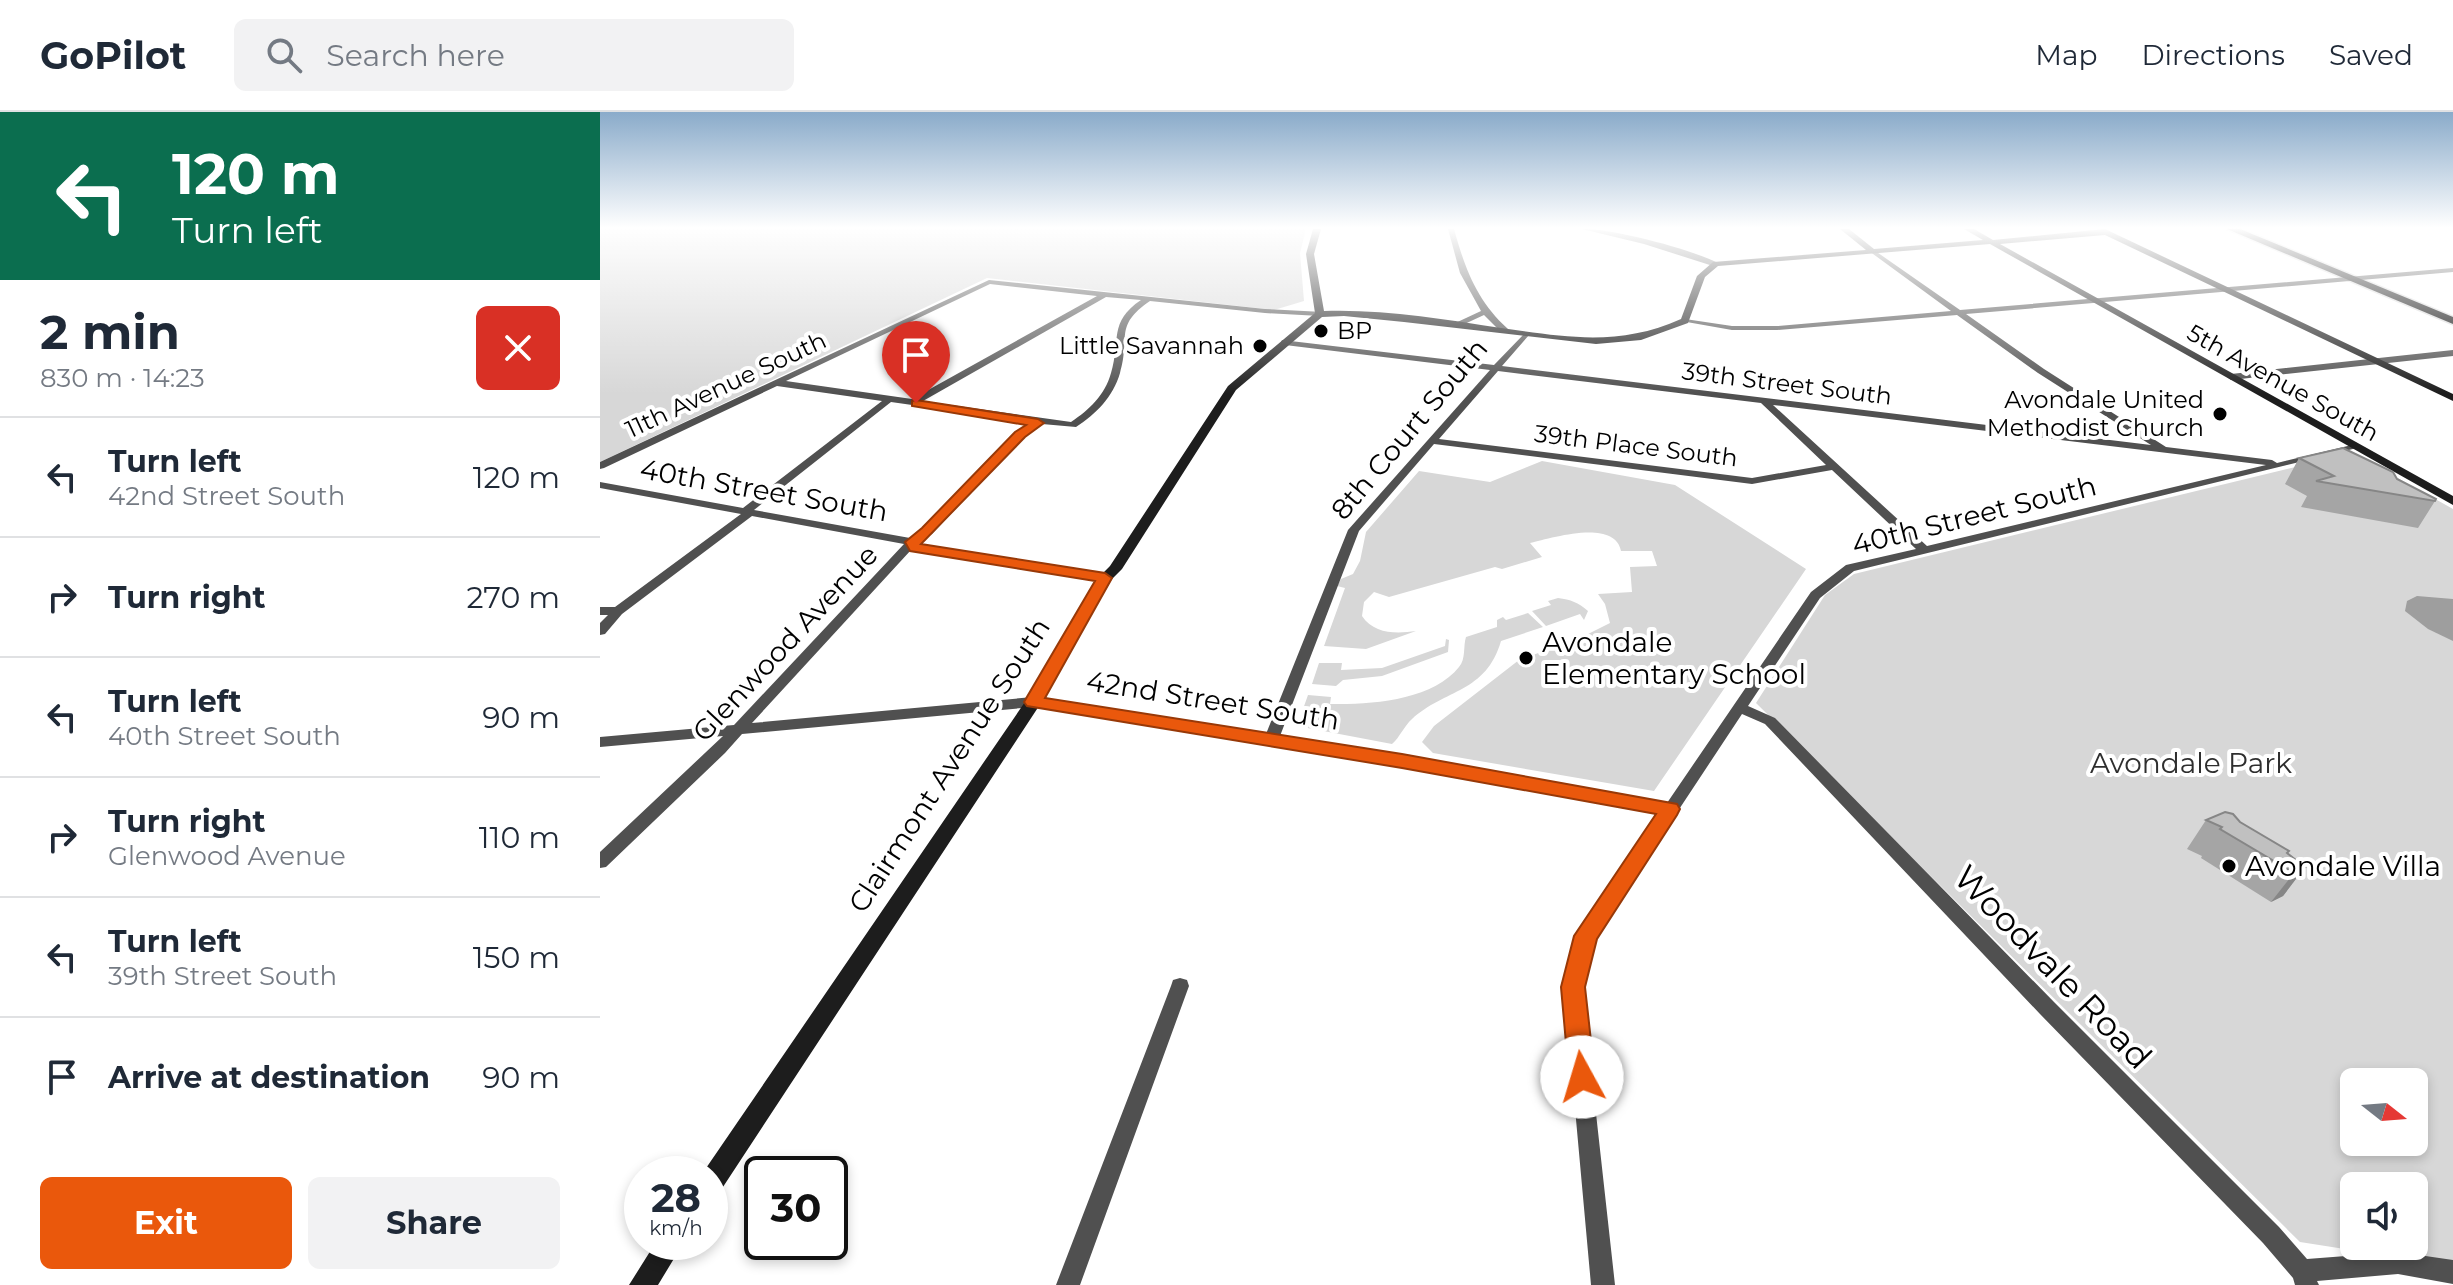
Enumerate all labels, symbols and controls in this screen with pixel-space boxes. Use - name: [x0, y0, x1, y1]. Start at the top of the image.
- search box: [234, 19, 794, 91]
- text: GoPilot: [40, 32, 186, 79]
- icon: search: [262, 33, 306, 77]
- text: Search here: [326, 37, 505, 74]
- text: Map: [2035, 38, 2097, 72]
- text: Directions: [2141, 38, 2285, 72]
- text: Saved: [2329, 38, 2413, 72]
- text: 120 m: [172, 140, 340, 208]
- icon: left: [40, 144, 144, 248]
- text: Turn left: [172, 208, 323, 252]
- text: 2 min: [40, 303, 180, 361]
- button: close: [476, 306, 560, 390]
- place label: BP: [1337, 316, 1372, 345]
- street label: 5th Avenue South: [2182, 318, 2384, 447]
- pin: [882, 321, 950, 403]
- marker: BP: [1312, 322, 1330, 340]
- street label: 11th Avenue South: [621, 325, 831, 444]
- place label: Little Savannah: [1059, 331, 1244, 360]
- street label: 8th Court South: [1324, 332, 1494, 526]
- icon: arrive: [894, 333, 938, 377]
- marker: Little Savannah: [1251, 337, 1269, 355]
- street label: 39th Street South: [1680, 356, 1894, 411]
- text: 830 m · 14:23: [40, 362, 205, 394]
- place label: Avondale United Methodist Church: [1987, 385, 2204, 442]
- marker: Avondale United Methodist Church: [2211, 405, 2229, 423]
- street label: 39th Place South: [1533, 419, 1739, 472]
- text: Turn left: [108, 443, 241, 480]
- street label: 40th Street South: [638, 451, 890, 529]
- icon: left: [40, 455, 84, 499]
- text: 120 m: [473, 459, 560, 496]
- street label: 40th Street South: [1848, 468, 2100, 562]
- text: 42nd Street South: [108, 480, 345, 512]
- street label: Glenwood Avenue: [685, 538, 885, 748]
- icon: right: [40, 575, 84, 619]
- text: Turn right: [108, 579, 265, 616]
- text: 270 m: [466, 579, 560, 616]
- street label: Clairmont Avenue South: [841, 611, 1057, 919]
- place label: Avondale Elementary School: [1542, 625, 1806, 691]
- marker: Avondale Elementary School: [1517, 649, 1535, 667]
- street label: 42nd Street South: [1084, 663, 1342, 737]
- text: Turn left: [108, 683, 241, 720]
- icon: left: [40, 695, 84, 739]
- text: 90 m: [482, 699, 560, 736]
- text: 40th Street South: [108, 720, 341, 752]
- park label: Avondale Park: [2090, 746, 2292, 780]
- text: Turn right: [108, 803, 265, 840]
- icon: right: [40, 815, 84, 859]
- text: 110 m: [479, 819, 560, 856]
- text: Glenwood Avenue: [108, 840, 346, 872]
- place label: Avondale Villa: [2245, 849, 2441, 883]
- street label: Woodvale Road: [1945, 856, 2161, 1078]
- marker: Avondale Villa: [2220, 857, 2238, 875]
- text: Turn left: [108, 923, 241, 960]
- icon: left: [40, 935, 84, 979]
- text: 150 m: [473, 939, 560, 976]
- text: 39th Street South: [108, 960, 337, 992]
- position arrow: [1540, 1035, 1624, 1119]
- icon: arrive: [40, 1055, 84, 1099]
- text: Arrive at destination: [108, 1059, 430, 1096]
- text: 90 m: [482, 1059, 560, 1096]
- north arrow: [2340, 1068, 2428, 1156]
- map controls: [2340, 1068, 2428, 1260]
- speed limit sign: 30: [744, 1156, 848, 1260]
- button: sound: [2340, 1172, 2428, 1260]
- text: 28: [651, 1173, 701, 1222]
- button: Exit: [40, 1177, 292, 1269]
- button: Share: [308, 1177, 560, 1269]
- text: km/h: [649, 1216, 703, 1240]

